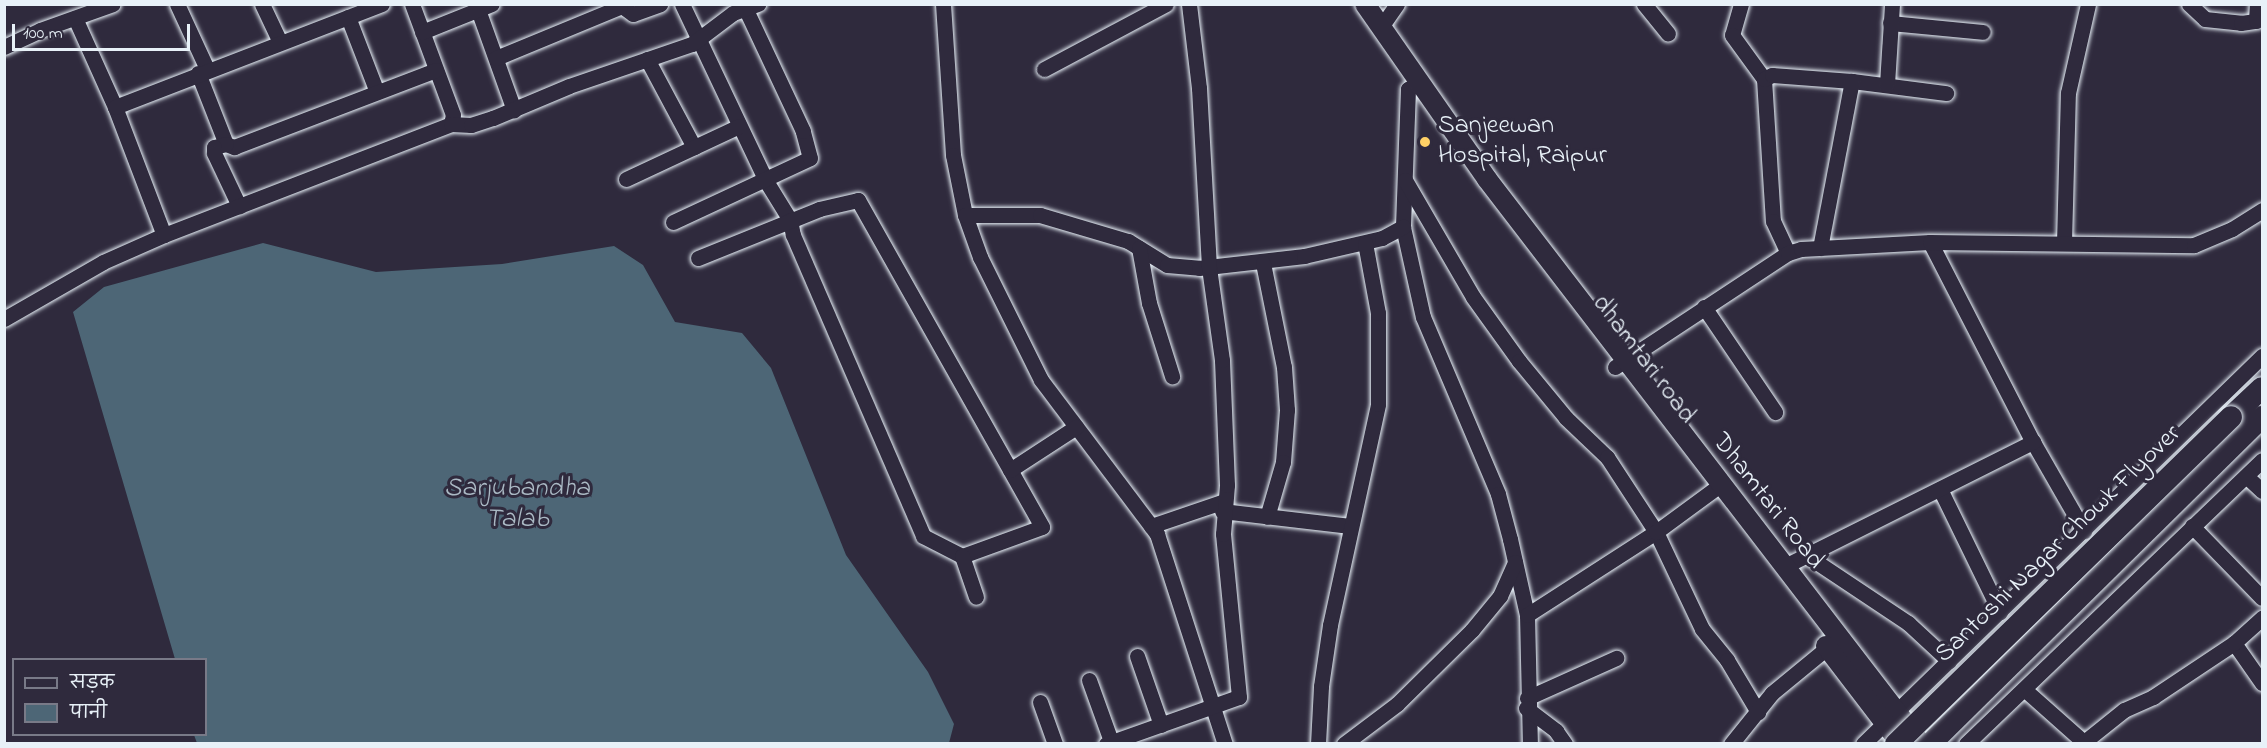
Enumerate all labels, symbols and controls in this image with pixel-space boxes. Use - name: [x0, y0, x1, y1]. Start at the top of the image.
- scale bar: [15, 12, 194, 50]
- text: 100 m: [23, 21, 63, 47]
- place label: Sanjeewan Hospital, Raipur: [1438, 111, 1607, 172]
- marker: Sanjeewan Hospital, Raipur: [1416, 133, 1434, 151]
- street label: dhamtari road: [1584, 289, 1702, 431]
- street label: Santoshi Nagar Chowk Flyover: [1930, 419, 2188, 671]
- street label: Dhamtari Road: [1704, 428, 1830, 576]
- water label: Sarjubandha Talab: [444, 472, 590, 535]
- legend: [12, 658, 207, 736]
- text: सड़क: [70, 671, 114, 697]
- text: पानी: [70, 701, 107, 727]

